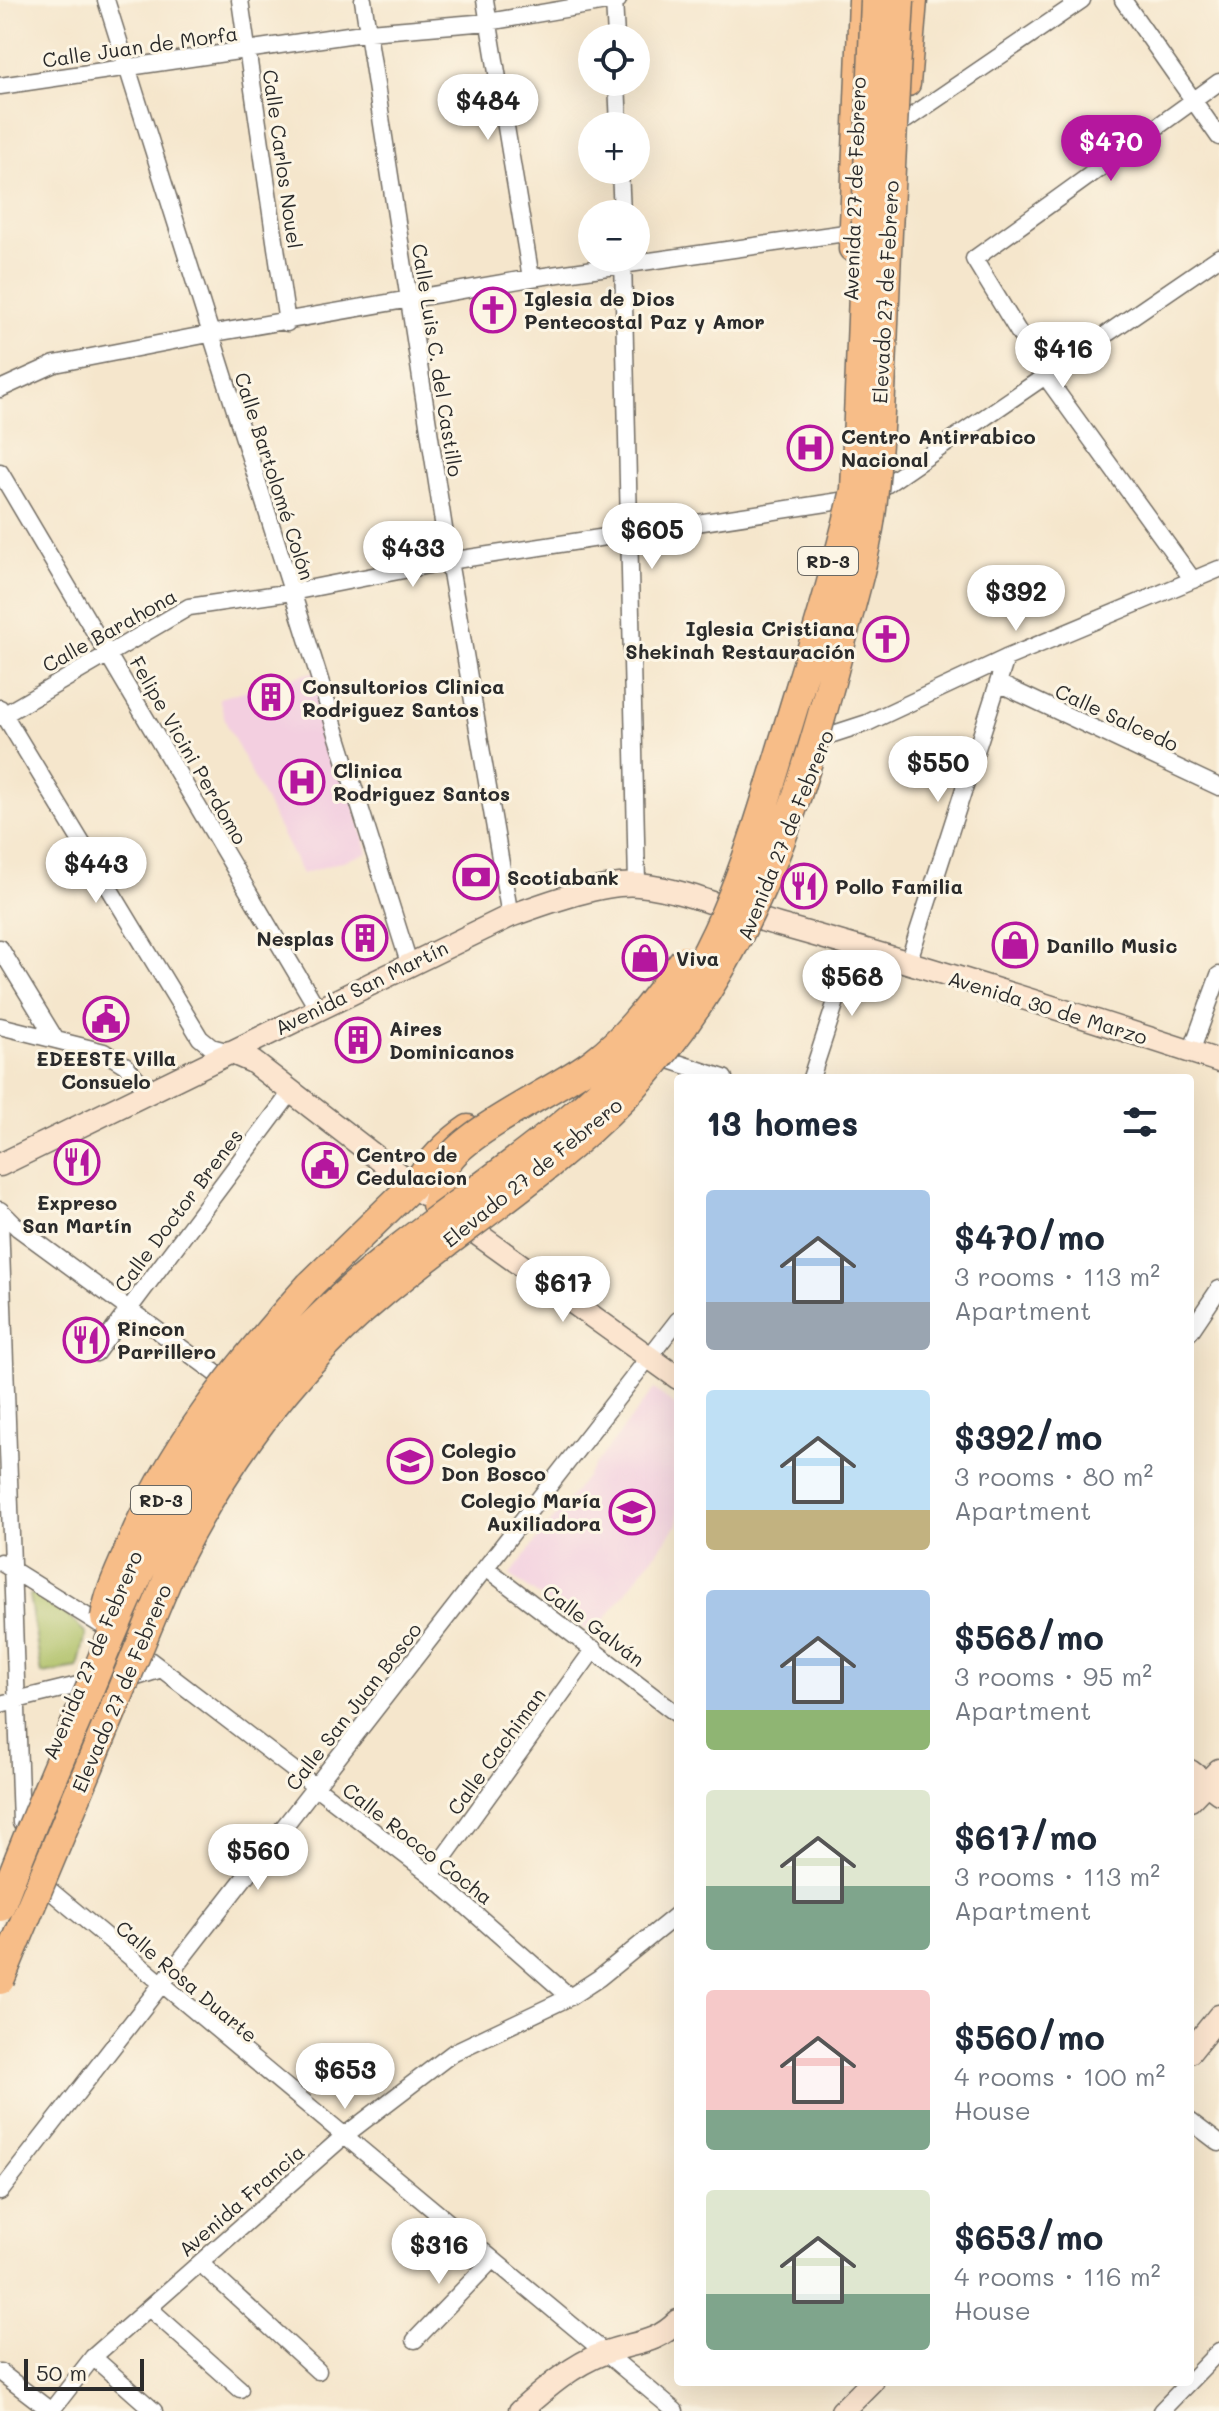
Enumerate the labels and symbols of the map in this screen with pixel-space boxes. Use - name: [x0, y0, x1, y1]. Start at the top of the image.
- street label: Calle Juan de Morfa: [41, 19, 239, 73]
- street label: Calle Carlos Nouel: [258, 68, 308, 250]
- pin: $484: [441, 74, 535, 142]
- street label: Avenida 27 de Febrero: [837, 76, 871, 302]
- pin: $470: [1064, 115, 1158, 183]
- street label: Elevado 27 de Febrero: [866, 180, 904, 404]
- street label: Calle Luis C. del Castillo: [407, 242, 469, 479]
- place label: Iglesia de Dios Pentecostal Paz y Amor: [524, 285, 765, 334]
- church icon: Iglesia de Dios Pentecostal Paz y Amor: [469, 286, 517, 334]
- pin: $416: [1016, 322, 1110, 390]
- street label: Calle Bartolomé Colón: [229, 369, 321, 583]
- place label: Centro Antirrabico Nacional: [841, 423, 1036, 472]
- hospital icon: Centro Antirrabico Nacional: [786, 424, 834, 472]
- pin: $605: [605, 503, 699, 571]
- pin: $433: [366, 521, 460, 589]
- road number: RD-3: [798, 547, 858, 575]
- pin: $392: [969, 565, 1063, 633]
- street label: Calle Barahona: [37, 582, 181, 678]
- place label: Iglesia Cristiana Shekinah Restauración: [625, 615, 855, 664]
- church icon: Iglesia Cristiana Shekinah Restauración: [862, 615, 910, 663]
- street label: Felipe Vicini Perdomo: [124, 651, 254, 849]
- building icon: Consultorios Clinica Rodriguez Santos: [247, 673, 295, 721]
- place label: Consultorios Clinica Rodriguez Santos: [302, 673, 505, 722]
- street label: Calle Salcedo: [1051, 677, 1183, 757]
- street label: Avenida 27 de Febrero: [731, 726, 839, 944]
- pin: $550: [891, 736, 985, 804]
- place label: Clinica Rodriguez Santos: [333, 757, 510, 806]
- hospital icon: Clinica Rodriguez Santos: [278, 758, 326, 806]
- pin: $443: [49, 837, 143, 905]
- bank icon: Scotiabank: [452, 853, 500, 901]
- restaurant icon: Pollo Familia: [780, 862, 828, 910]
- place label: Scotiabank: [507, 864, 619, 890]
- place label: Pollo Familia: [835, 873, 963, 899]
- building icon: Nesplas: [341, 914, 389, 962]
- shop icon: Danillo Music: [991, 921, 1039, 969]
- place label: Nesplas: [256, 925, 334, 951]
- place label: Danillo Music: [1046, 932, 1177, 958]
- street label: Avenida San Martín: [270, 934, 452, 1040]
- shop icon: Viva: [621, 934, 669, 982]
- place label: Viva: [676, 945, 719, 971]
- pin: $568: [805, 950, 899, 1018]
- street label: Avenida 30 de Marzo: [945, 964, 1151, 1050]
- public building icon: EDEESTE Villa Consuelo: [82, 995, 130, 1043]
- place label: Aires Dominicanos: [389, 1015, 514, 1064]
- building icon: Aires Dominicanos: [334, 1016, 382, 1064]
- place label: EDEESTE Villa Consuelo: [36, 1045, 176, 1094]
- street label: Elevado 27 de Febrero: [437, 1091, 627, 1252]
- street label: Calle Doctor Brenes: [108, 1123, 248, 1297]
- restaurant icon: Expreso San Martín: [53, 1138, 101, 1186]
- public building icon: Centro de Cedulacion: [301, 1141, 349, 1189]
- place label: Centro de Cedulacion: [356, 1141, 467, 1190]
- place label: Expreso San Martín: [22, 1189, 132, 1238]
- pin: $617: [516, 1256, 610, 1324]
- place label: Rincon Parrillero: [117, 1315, 216, 1364]
- restaurant icon: Rincon Parrillero: [62, 1316, 110, 1364]
- school or university icon: Colegio Don Bosco: [386, 1437, 434, 1485]
- place label: Colegio Don Bosco: [441, 1437, 546, 1486]
- road number: RD-3: [131, 1486, 191, 1514]
- place label: Colegio María Auxiliadora: [461, 1487, 601, 1536]
- school or university icon: Colegio María Auxiliadora: [608, 1488, 656, 1536]
- street label: Avenida 27 de Febrero: [36, 1547, 148, 1763]
- street label: Calle Galván: [538, 1578, 650, 1672]
- street label: Elevado 27 de Febrero: [65, 1580, 177, 1796]
- street label: Calle San Juan Bosco: [279, 1617, 427, 1795]
- street label: Calle Cachiman: [441, 1682, 551, 1820]
- street label: Calle Rocco Cocha: [338, 1776, 498, 1910]
- pin: $560: [211, 1824, 305, 1892]
- street label: Calle Rosa Duarte: [111, 1914, 263, 2048]
- pin: $653: [298, 2043, 392, 2111]
- street label: Avenida Francia: [173, 2138, 309, 2262]
- pin: $316: [392, 2218, 486, 2286]
- scale bar: [24, 2355, 144, 2391]

